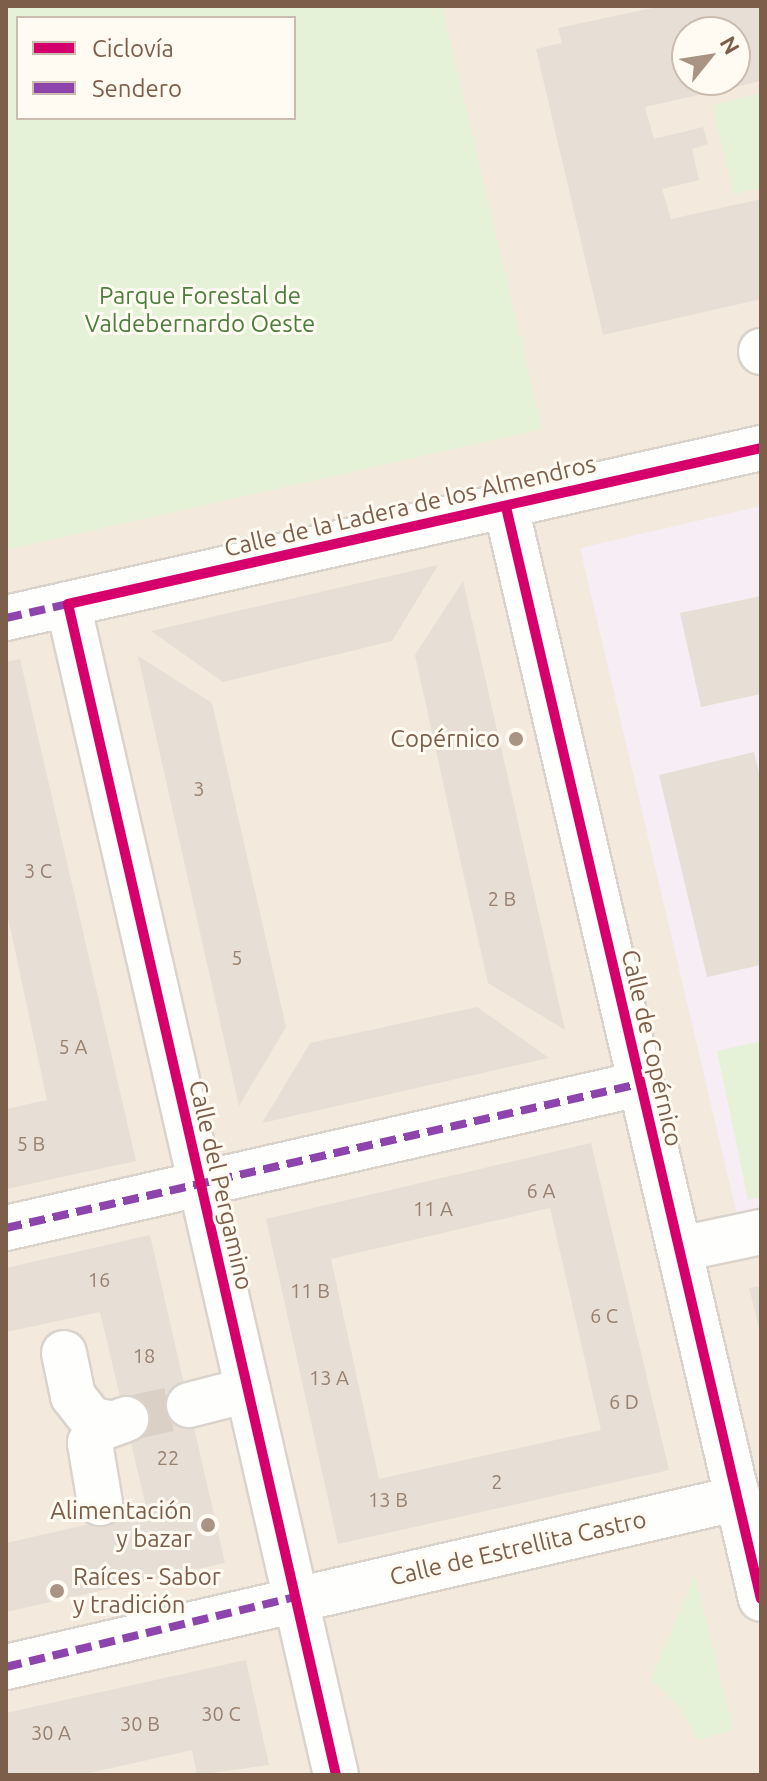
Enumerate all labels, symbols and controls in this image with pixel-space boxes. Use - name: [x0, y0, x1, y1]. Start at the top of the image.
- legend: [16, 16, 296, 120]
- north arrow: [671, 16, 751, 96]
- text: N: [716, 31, 745, 58]
- text: Ciclovía: [92, 35, 174, 62]
- text: Sendero: [92, 75, 182, 102]
- park label: Parque Forestal de Valdebernardo Oeste: [85, 282, 315, 338]
- street label: Calle de la Ladera de los Almendros: [222, 449, 598, 563]
- place label: Copérnico: [390, 725, 500, 753]
- marker: Copérnico: [507, 730, 525, 748]
- house number: 3: [193, 776, 205, 800]
- house number: 3 C: [24, 858, 52, 882]
- house number: 2 B: [488, 886, 516, 910]
- house number: 5: [231, 945, 243, 969]
- street label: Calle de Copérnico: [615, 947, 689, 1149]
- house number: 5 A: [59, 1034, 87, 1058]
- street label: Calle del Pergamino: [183, 1077, 259, 1293]
- house number: 5 B: [17, 1131, 45, 1155]
- house number: 6 A: [527, 1178, 555, 1202]
- house number: 11 A: [413, 1196, 453, 1220]
- house number: 16: [88, 1267, 110, 1291]
- house number: 11 B: [290, 1278, 330, 1302]
- house number: 6 C: [590, 1303, 618, 1327]
- house number: 18: [133, 1343, 155, 1367]
- house number: 13 A: [309, 1365, 349, 1389]
- house number: 6 D: [609, 1389, 639, 1413]
- house number: 22: [157, 1445, 179, 1469]
- house number: 2: [491, 1469, 503, 1493]
- house number: 13 B: [368, 1487, 408, 1511]
- place label: Alimentación y bazar: [50, 1497, 192, 1553]
- street label: Calle de Estrellita Castro: [387, 1504, 649, 1592]
- marker: Alimentación y bazar: [199, 1516, 217, 1534]
- place label: Raíces - Sabor y tradición: [73, 1563, 221, 1619]
- marker: Raíces - Sabor y tradición: [48, 1582, 66, 1600]
- house number: 30 C: [201, 1701, 241, 1725]
- house number: 30 B: [120, 1711, 160, 1735]
- house number: 30 A: [31, 1720, 71, 1744]

